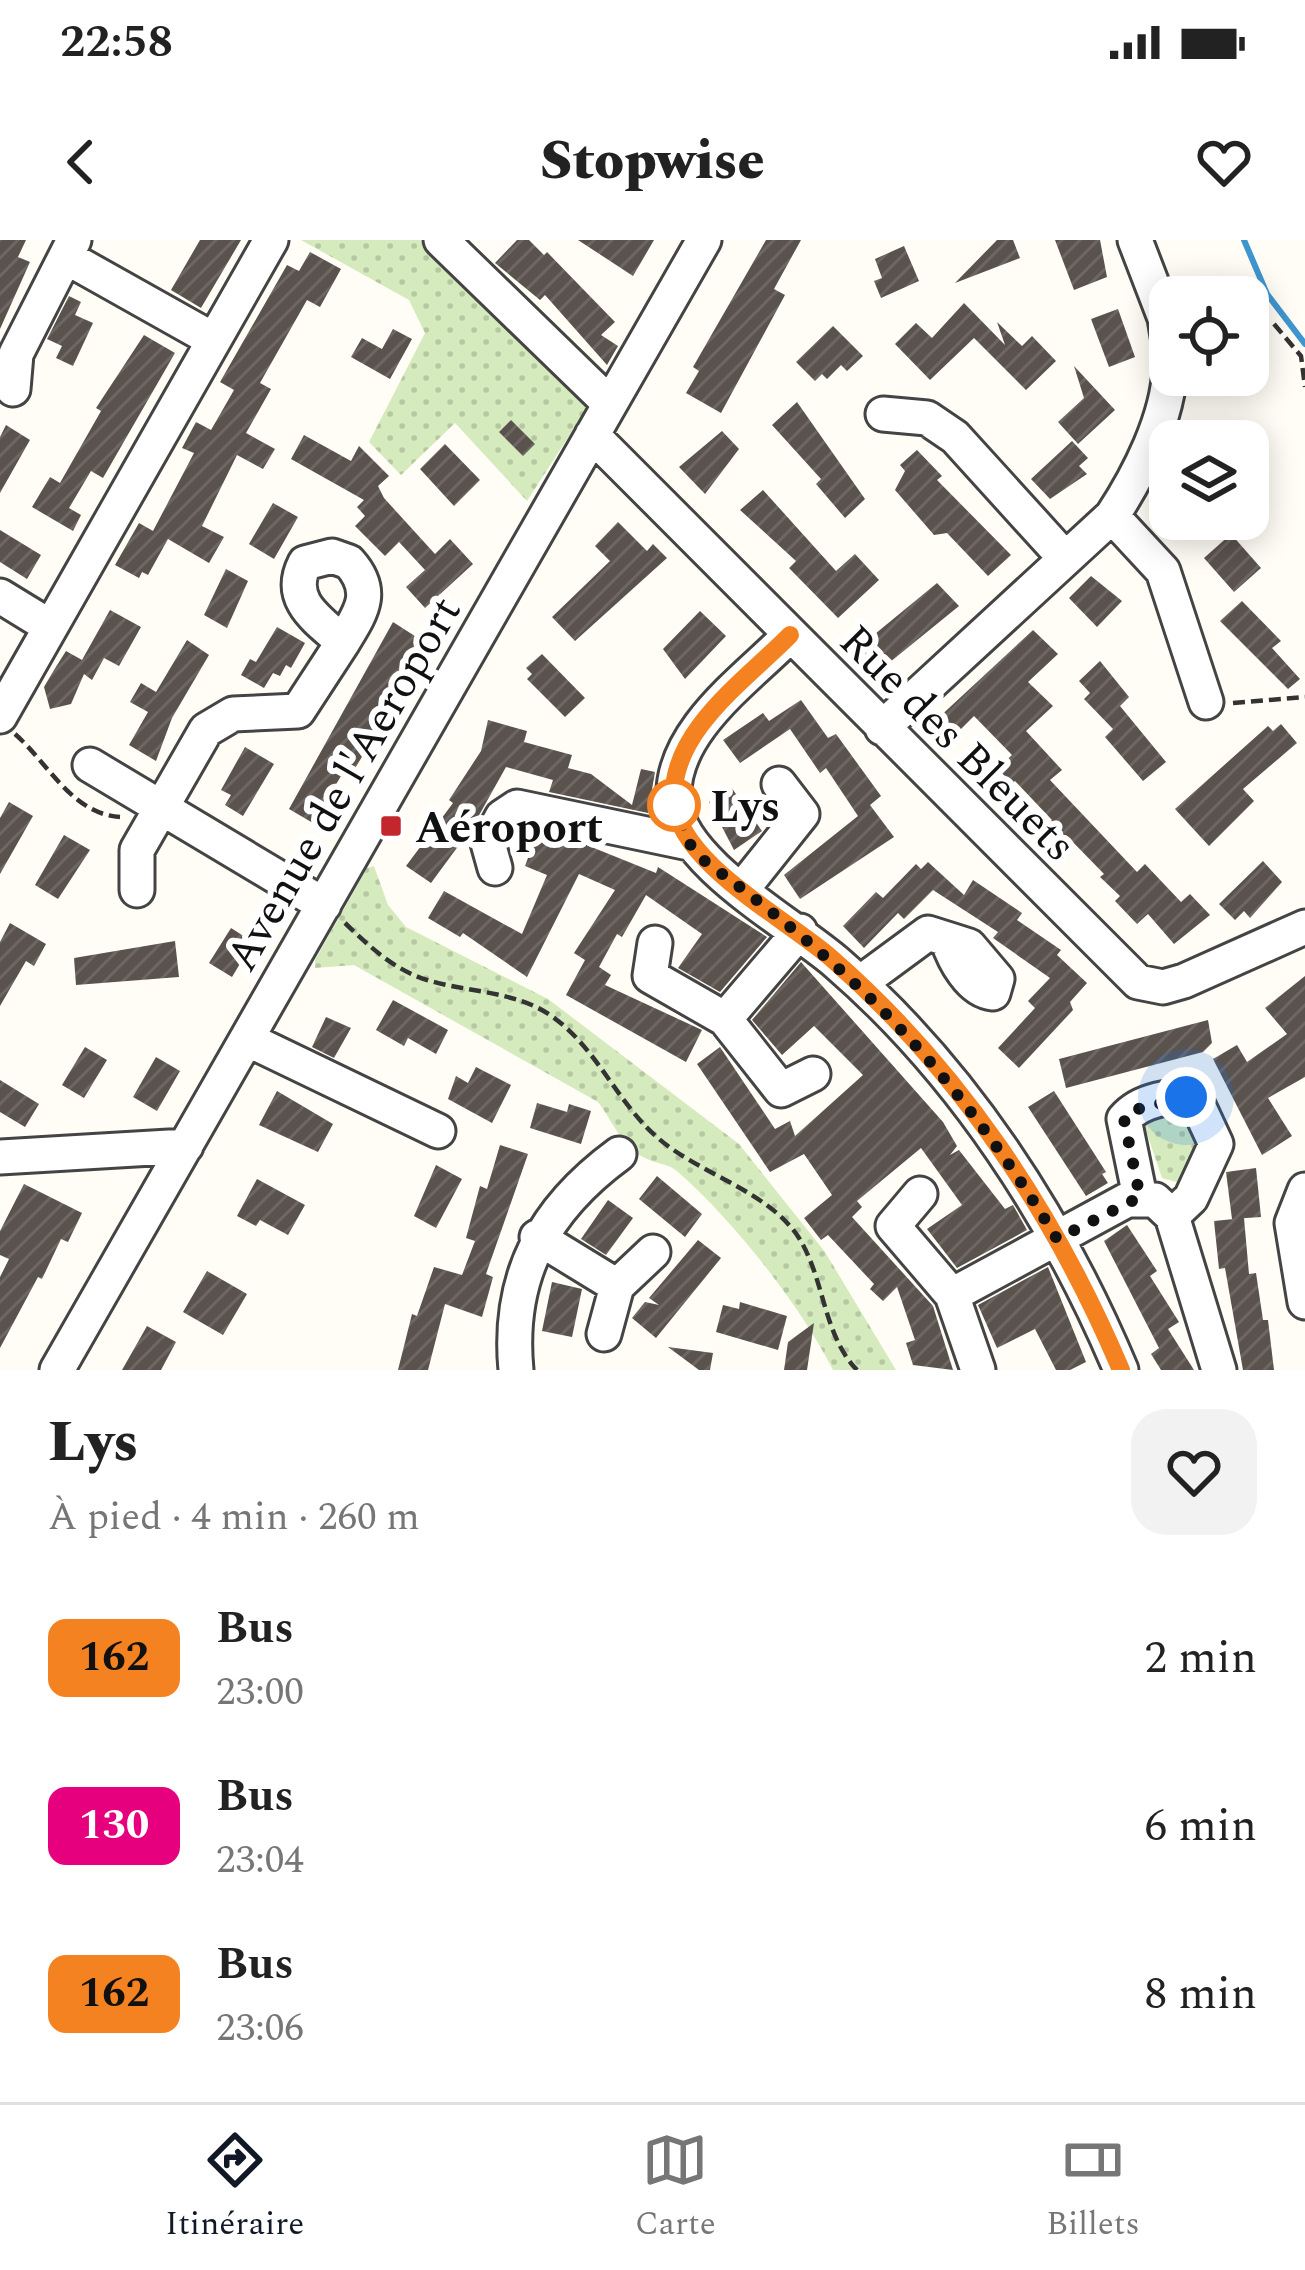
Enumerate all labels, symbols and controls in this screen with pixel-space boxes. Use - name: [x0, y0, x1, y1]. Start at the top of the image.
- text: 22:58: [60, 8, 173, 77]
- text: Stopwise: [540, 121, 765, 203]
- icon: back: [48, 129, 114, 195]
- icon: heart: [1191, 129, 1257, 195]
- map controls: [1149, 276, 1269, 540]
- button: locate: [1149, 276, 1269, 396]
- button: layers: [1149, 420, 1269, 540]
- street label: Avenue de l'Aeroport: [209, 584, 480, 985]
- street label: Rue des Bleuets: [822, 609, 1092, 879]
- place label: Lys: [710, 773, 780, 842]
- marker: Lys: [649, 780, 699, 830]
- place label: Aéroport: [415, 794, 603, 863]
- marker: Aéroport: [378, 813, 404, 839]
- your location: [1156, 1067, 1216, 1127]
- text: Lys: [48, 1400, 138, 1486]
- button: heart: [1131, 1409, 1257, 1535]
- text: À pied · 4 min · 260 m: [48, 1488, 420, 1547]
- text: Bus: [216, 1594, 294, 1663]
- text: 2 min: [1144, 1624, 1257, 1693]
- text: 162: [79, 1626, 149, 1689]
- text: 23:00: [216, 1663, 304, 1722]
- text: Bus: [216, 1762, 294, 1831]
- text: 6 min: [1144, 1792, 1257, 1861]
- text: 130: [79, 1794, 149, 1857]
- text: 23:04: [216, 1831, 304, 1890]
- text: Bus: [216, 1930, 294, 1999]
- text: 8 min: [1144, 1960, 1257, 2029]
- text: 162: [79, 1962, 149, 2025]
- text: 23:06: [216, 1999, 304, 2058]
- tab: Itinéraire: [165, 2127, 304, 2249]
- tab: Carte: [635, 2127, 716, 2249]
- tab: Billets: [1046, 2127, 1140, 2249]

